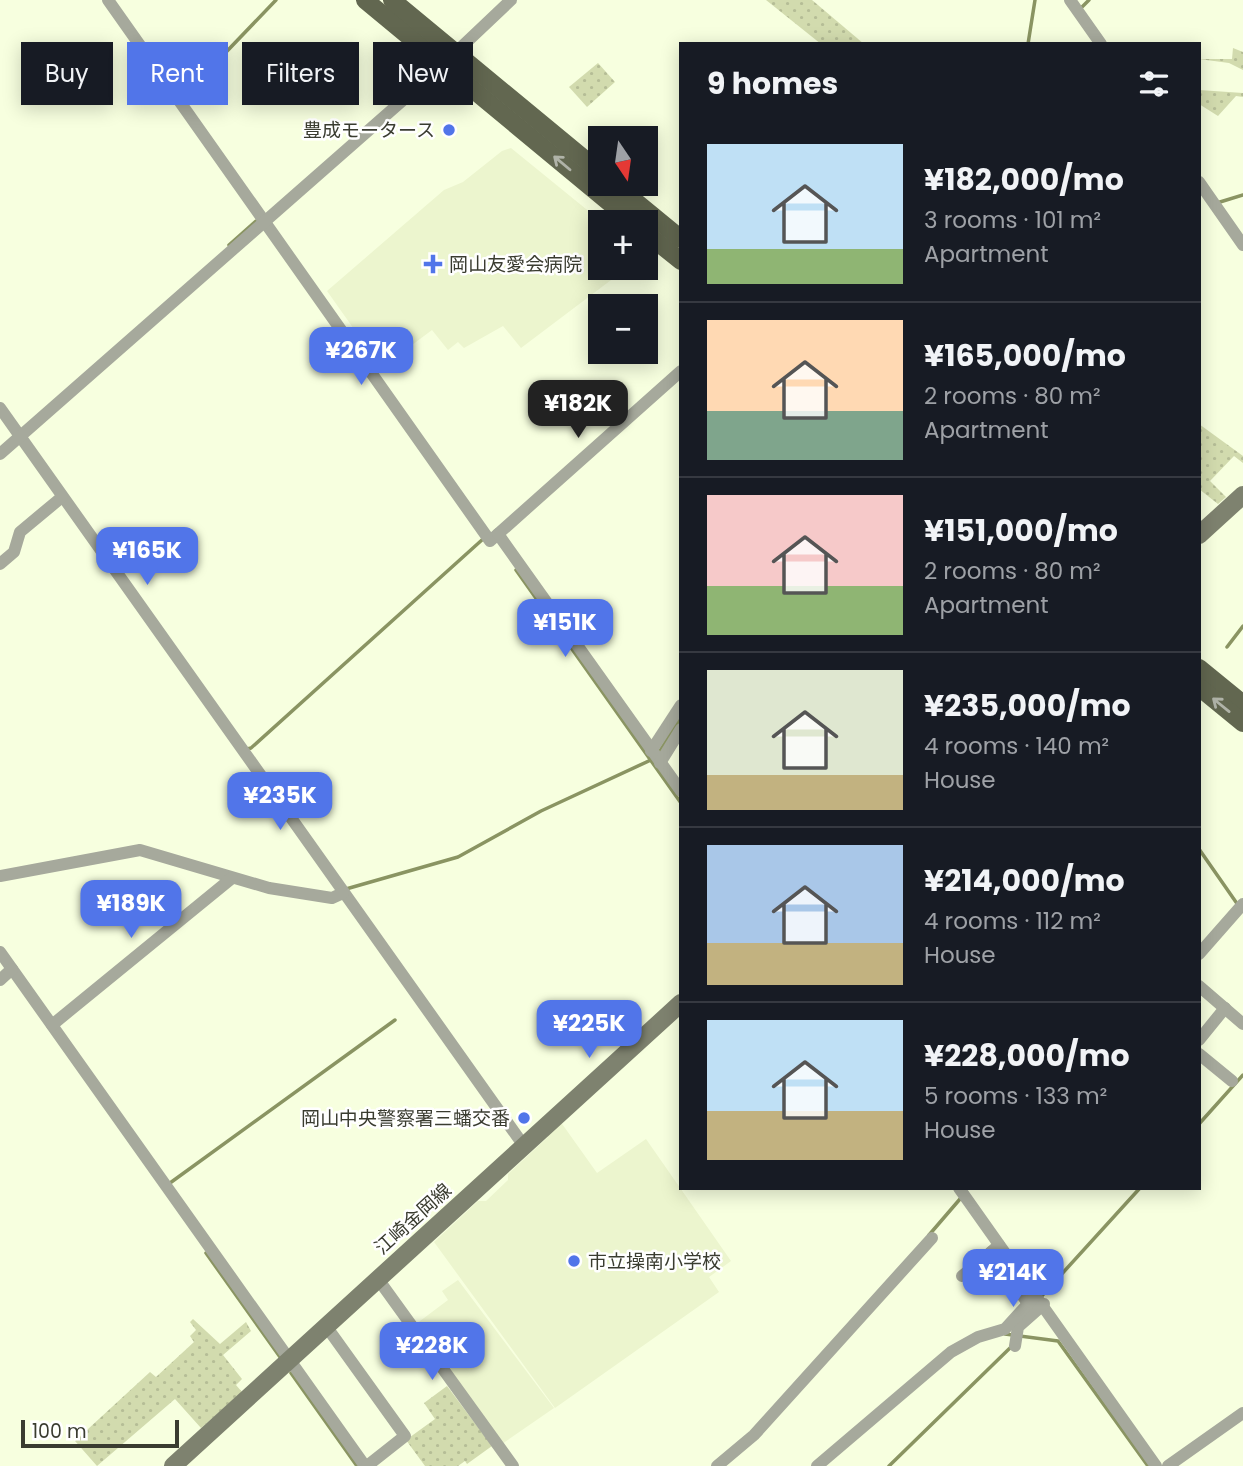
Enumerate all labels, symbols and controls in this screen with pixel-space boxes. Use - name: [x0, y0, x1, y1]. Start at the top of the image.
- chip: Buy: [21, 42, 113, 105]
- chip: Rent: [127, 42, 228, 105]
- chip: Filters: [242, 42, 359, 105]
- chip: New: [373, 42, 473, 105]
- text: 9 homes: [707, 62, 838, 105]
- icon: filters: [1135, 65, 1173, 103]
- place label: 豊成モータース: [303, 117, 435, 144]
- marker: 豊成モータース: [441, 122, 457, 138]
- north arrow: [588, 126, 658, 196]
- map controls: [588, 126, 658, 364]
- one-way arrow: [553, 155, 571, 171]
- text: ¥182,000/mo: [924, 158, 1124, 201]
- icon: home: [763, 172, 847, 256]
- text: 3 rooms · 101 m²: [924, 204, 1101, 236]
- button: +: [588, 210, 658, 280]
- text: Apartment: [924, 238, 1049, 270]
- place label: 岡山友愛会病院: [449, 251, 582, 278]
- marker: 岡山友愛会病院: [423, 254, 443, 274]
- button: −: [588, 294, 658, 364]
- pin: ¥267K: [312, 328, 410, 387]
- text: ¥267K: [325, 334, 397, 366]
- text: ¥165,000/mo: [924, 334, 1126, 377]
- icon: home: [763, 348, 847, 432]
- pin: ¥182K: [529, 380, 627, 440]
- text: 2 rooms · 80 m²: [924, 380, 1101, 412]
- text: ¥182K: [544, 387, 612, 419]
- text: Apartment: [924, 414, 1049, 446]
- text: ¥151,000/mo: [924, 509, 1118, 552]
- icon: home: [763, 523, 847, 607]
- pin: ¥165K: [98, 528, 196, 587]
- text: ¥165K: [112, 534, 182, 566]
- text: 2 rooms · 80 m²: [924, 555, 1101, 587]
- text: Apartment: [924, 589, 1049, 621]
- pin: ¥151K: [516, 600, 614, 659]
- text: ¥151K: [533, 606, 597, 638]
- text: ¥235,000/mo: [924, 684, 1131, 727]
- one-way arrow: [1212, 697, 1230, 713]
- icon: home: [763, 698, 847, 782]
- text: 4 rooms · 140 m²: [924, 730, 1109, 762]
- text: House: [924, 764, 996, 796]
- pin: ¥235K: [231, 772, 329, 832]
- text: ¥235K: [243, 779, 317, 811]
- text: ¥214,000/mo: [924, 859, 1125, 902]
- icon: home: [763, 873, 847, 957]
- pin: ¥189K: [82, 880, 180, 940]
- text: ¥189K: [96, 887, 166, 919]
- text: 4 rooms · 112 m²: [924, 905, 1101, 937]
- text: House: [924, 939, 996, 971]
- pin: ¥225K: [540, 1000, 638, 1060]
- text: ¥225K: [553, 1007, 625, 1039]
- text: ¥228,000/mo: [924, 1034, 1130, 1077]
- icon: home: [763, 1048, 847, 1132]
- text: 5 rooms · 133 m²: [924, 1080, 1107, 1112]
- place label: 岡山中央警察署三蟠交番: [301, 1105, 510, 1132]
- marker: 岡山中央警察署三蟠交番: [516, 1110, 532, 1126]
- text: House: [924, 1114, 996, 1146]
- street label: 江崎金岡線: [369, 1177, 457, 1261]
- place label: 市立操南小学校: [588, 1248, 721, 1275]
- pin: ¥214K: [964, 1250, 1062, 1309]
- marker: 市立操南小学校: [566, 1253, 582, 1269]
- text: ¥214K: [979, 1256, 1047, 1288]
- pin: ¥228K: [383, 1322, 481, 1382]
- text: ¥228K: [396, 1329, 468, 1361]
- scale bar: [21, 1417, 178, 1449]
- text: 100 m: [32, 1418, 87, 1445]

